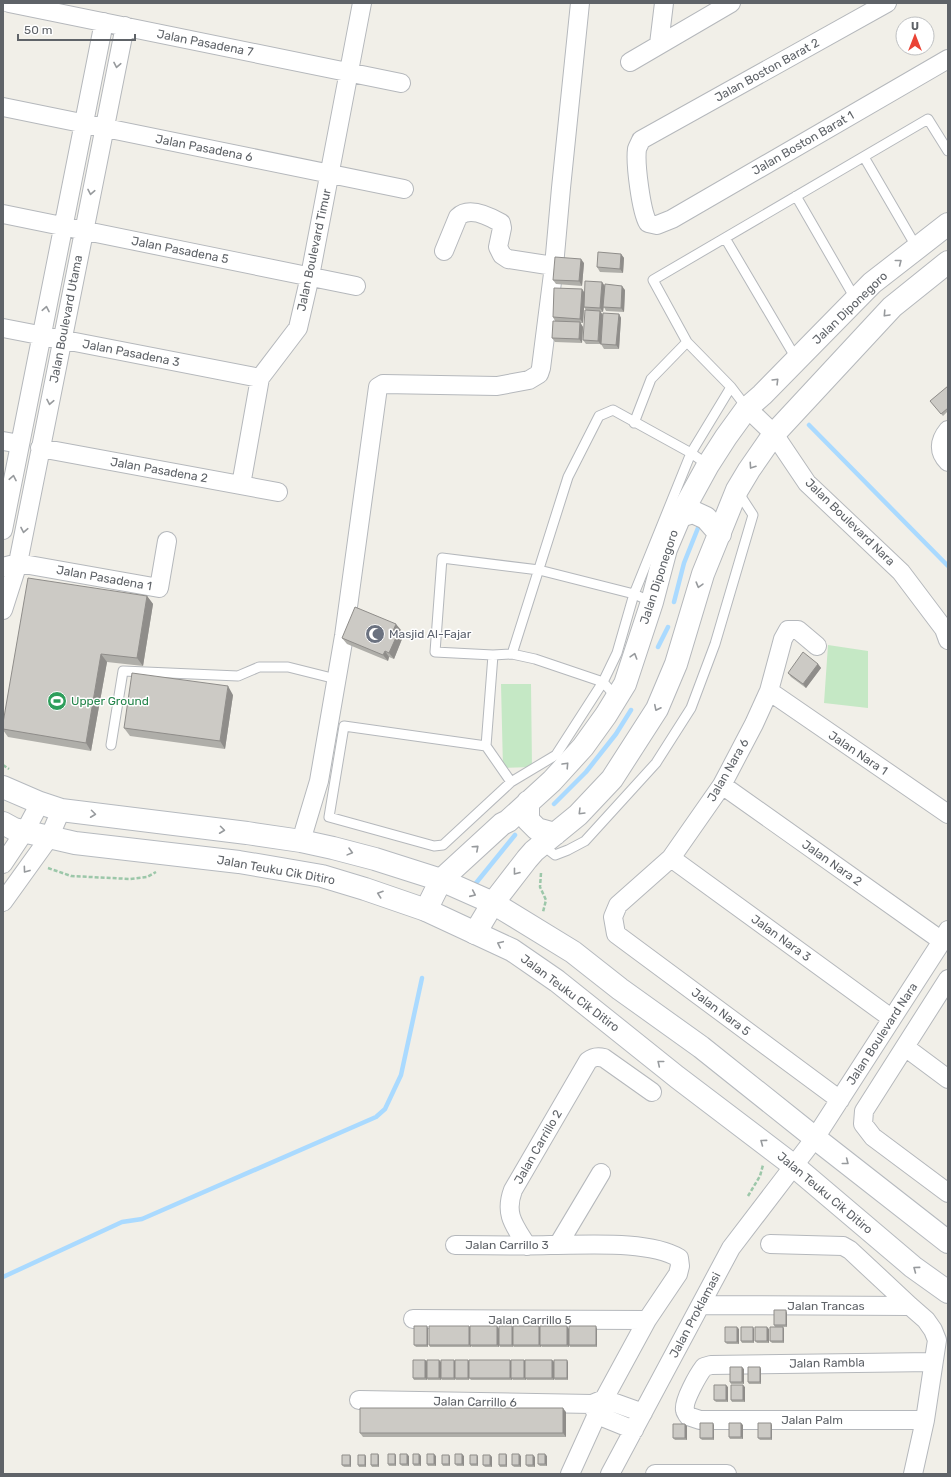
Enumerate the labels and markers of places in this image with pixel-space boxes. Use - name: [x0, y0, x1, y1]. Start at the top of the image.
- mosque icon: Masjid Al-Fajar: [364, 623, 386, 645]
- place label: Masjid Al-Fajar: [389, 627, 472, 641]
- sports icon: Upper Ground: [46, 690, 68, 712]
- place label: Upper Ground: [71, 694, 149, 708]

